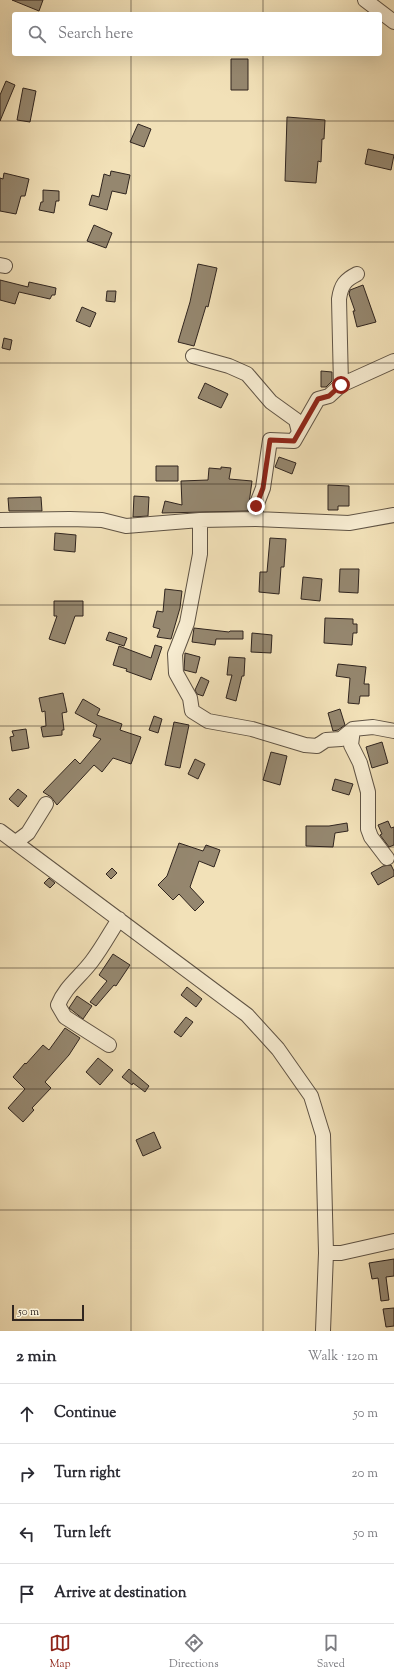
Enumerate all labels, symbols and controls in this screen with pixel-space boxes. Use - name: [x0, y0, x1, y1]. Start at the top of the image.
- search box: [12, 12, 382, 56]
- icon: search: [26, 23, 48, 45]
- text: Search here: [58, 24, 133, 45]
- route start: [332, 376, 350, 394]
- route end: [247, 497, 265, 515]
- scale bar: [12, 1303, 84, 1322]
- text: 50 m: [18, 1304, 39, 1320]
- text: 2 min: [16, 1345, 57, 1369]
- text: Walk · 120 m: [308, 1348, 378, 1366]
- icon: ahead: [16, 1403, 38, 1425]
- text: Continue: [54, 1403, 116, 1424]
- text: 50 m: [353, 1405, 378, 1423]
- icon: right: [16, 1463, 38, 1485]
- text: Turn right: [54, 1463, 120, 1484]
- text: 20 m: [352, 1465, 378, 1483]
- icon: left: [16, 1523, 38, 1545]
- text: Turn left: [54, 1523, 111, 1544]
- text: 50 m: [353, 1525, 378, 1543]
- icon: arrive: [16, 1583, 38, 1605]
- text: Arrive at destination: [54, 1583, 187, 1604]
- tab: Map: [49, 1632, 71, 1672]
- tab: Directions: [169, 1632, 219, 1672]
- tab: Saved: [317, 1632, 345, 1672]

